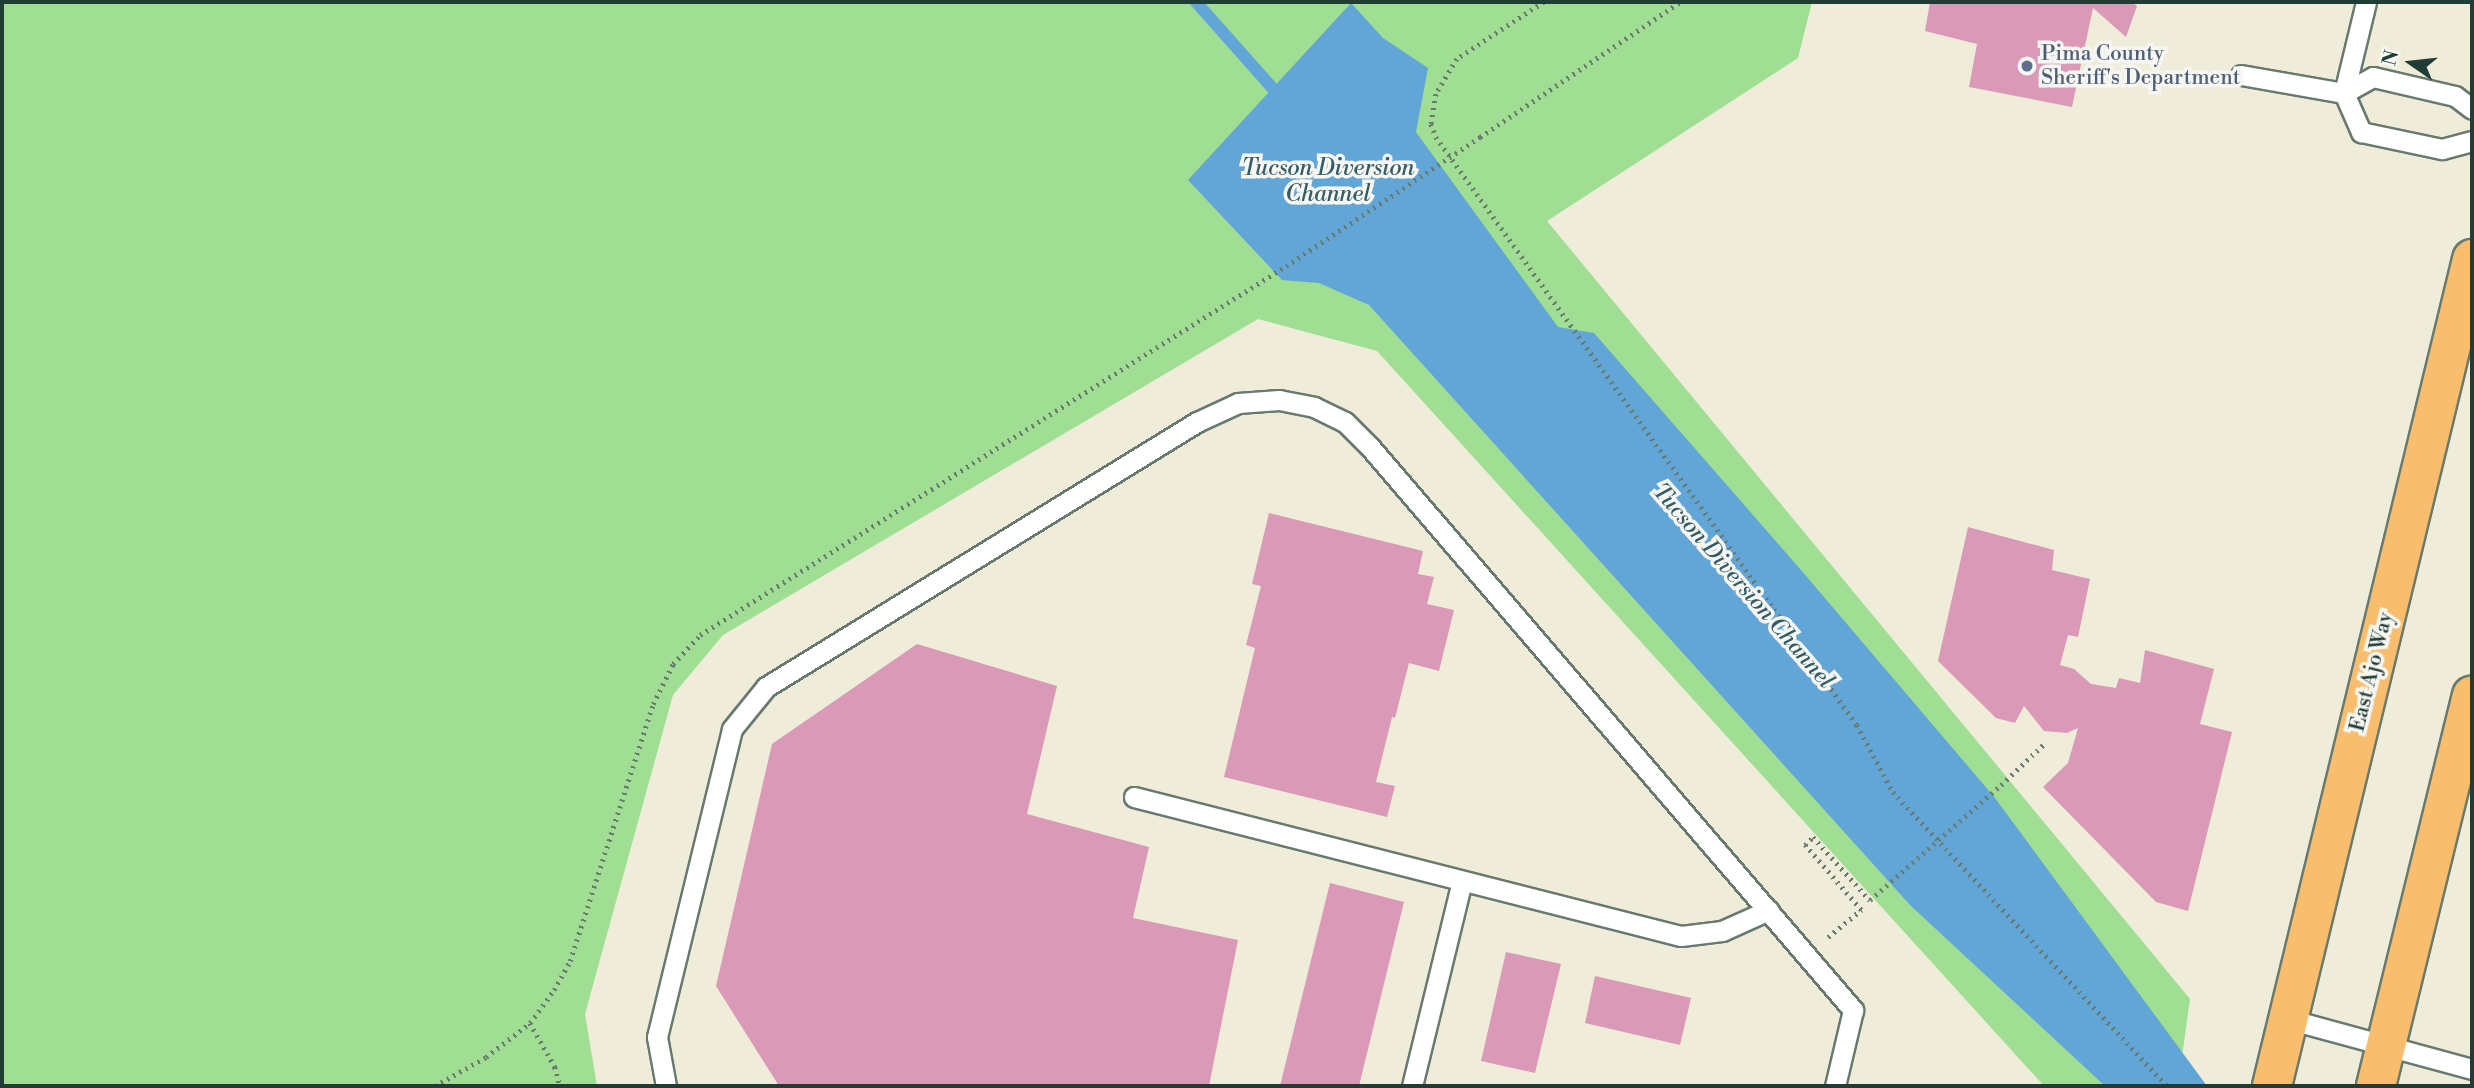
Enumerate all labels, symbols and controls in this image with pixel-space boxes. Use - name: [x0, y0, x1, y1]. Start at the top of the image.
- north arrow: [2376, 28, 2446, 98]
- place label: Pima County Sheriff's Department: [2041, 41, 2240, 91]
- text: N: [2377, 48, 2404, 68]
- marker: Pima County Sheriff's Department: [2019, 58, 2035, 74]
- water label: Tucson Diversion Channel: [1242, 154, 1414, 208]
- water label: Tucson Diversion Channel: [1646, 478, 1840, 694]
- street label: East Ajo Way: [2345, 610, 2399, 734]

